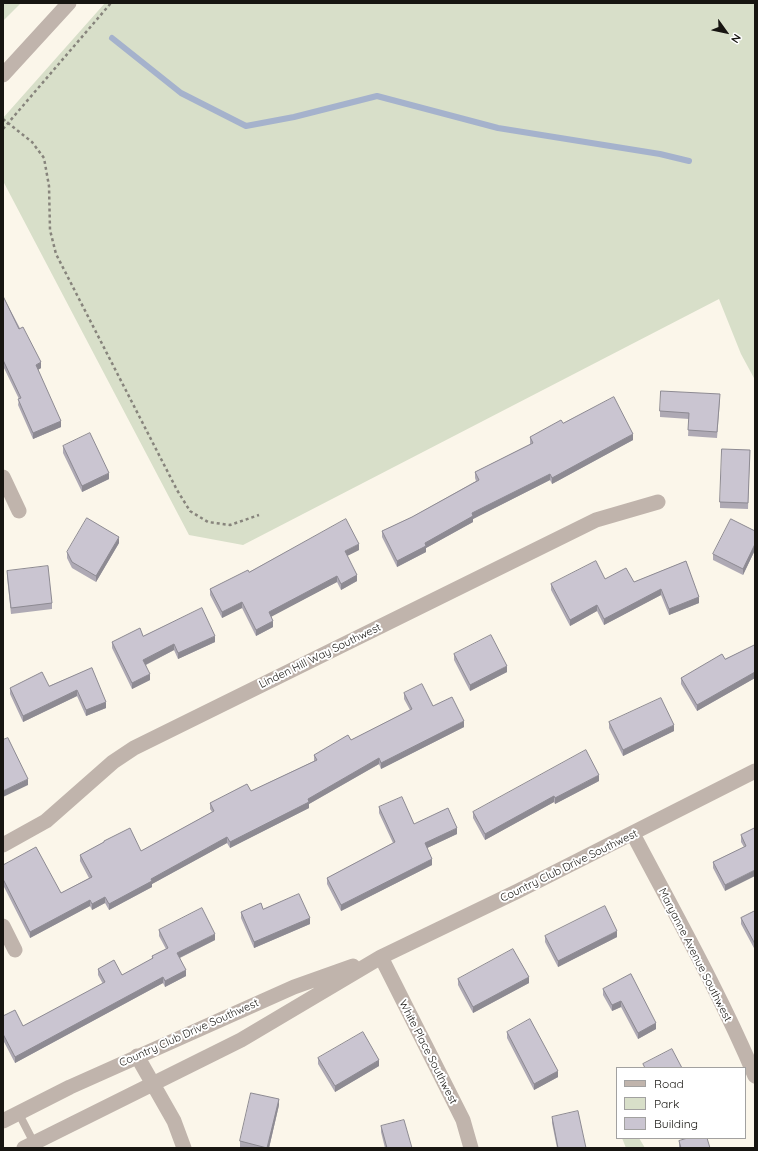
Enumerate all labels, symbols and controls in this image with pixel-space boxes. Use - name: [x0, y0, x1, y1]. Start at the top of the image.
- north arrow: [706, 12, 746, 52]
- text: N: [728, 31, 744, 46]
- street label: Linden Hill Way Southwest: [257, 621, 383, 691]
- street label: Country Club Drive Southwest: [498, 827, 640, 905]
- street label: Maryanne Avenue Southwest: [656, 886, 734, 1024]
- street label: Country Club Drive Southwest: [117, 996, 261, 1070]
- street label: White Place Southwest: [396, 998, 460, 1106]
- legend: [616, 1067, 746, 1139]
- text: Road: [654, 1076, 684, 1091]
- text: Park: [654, 1096, 679, 1111]
- text: Building: [654, 1116, 698, 1131]

